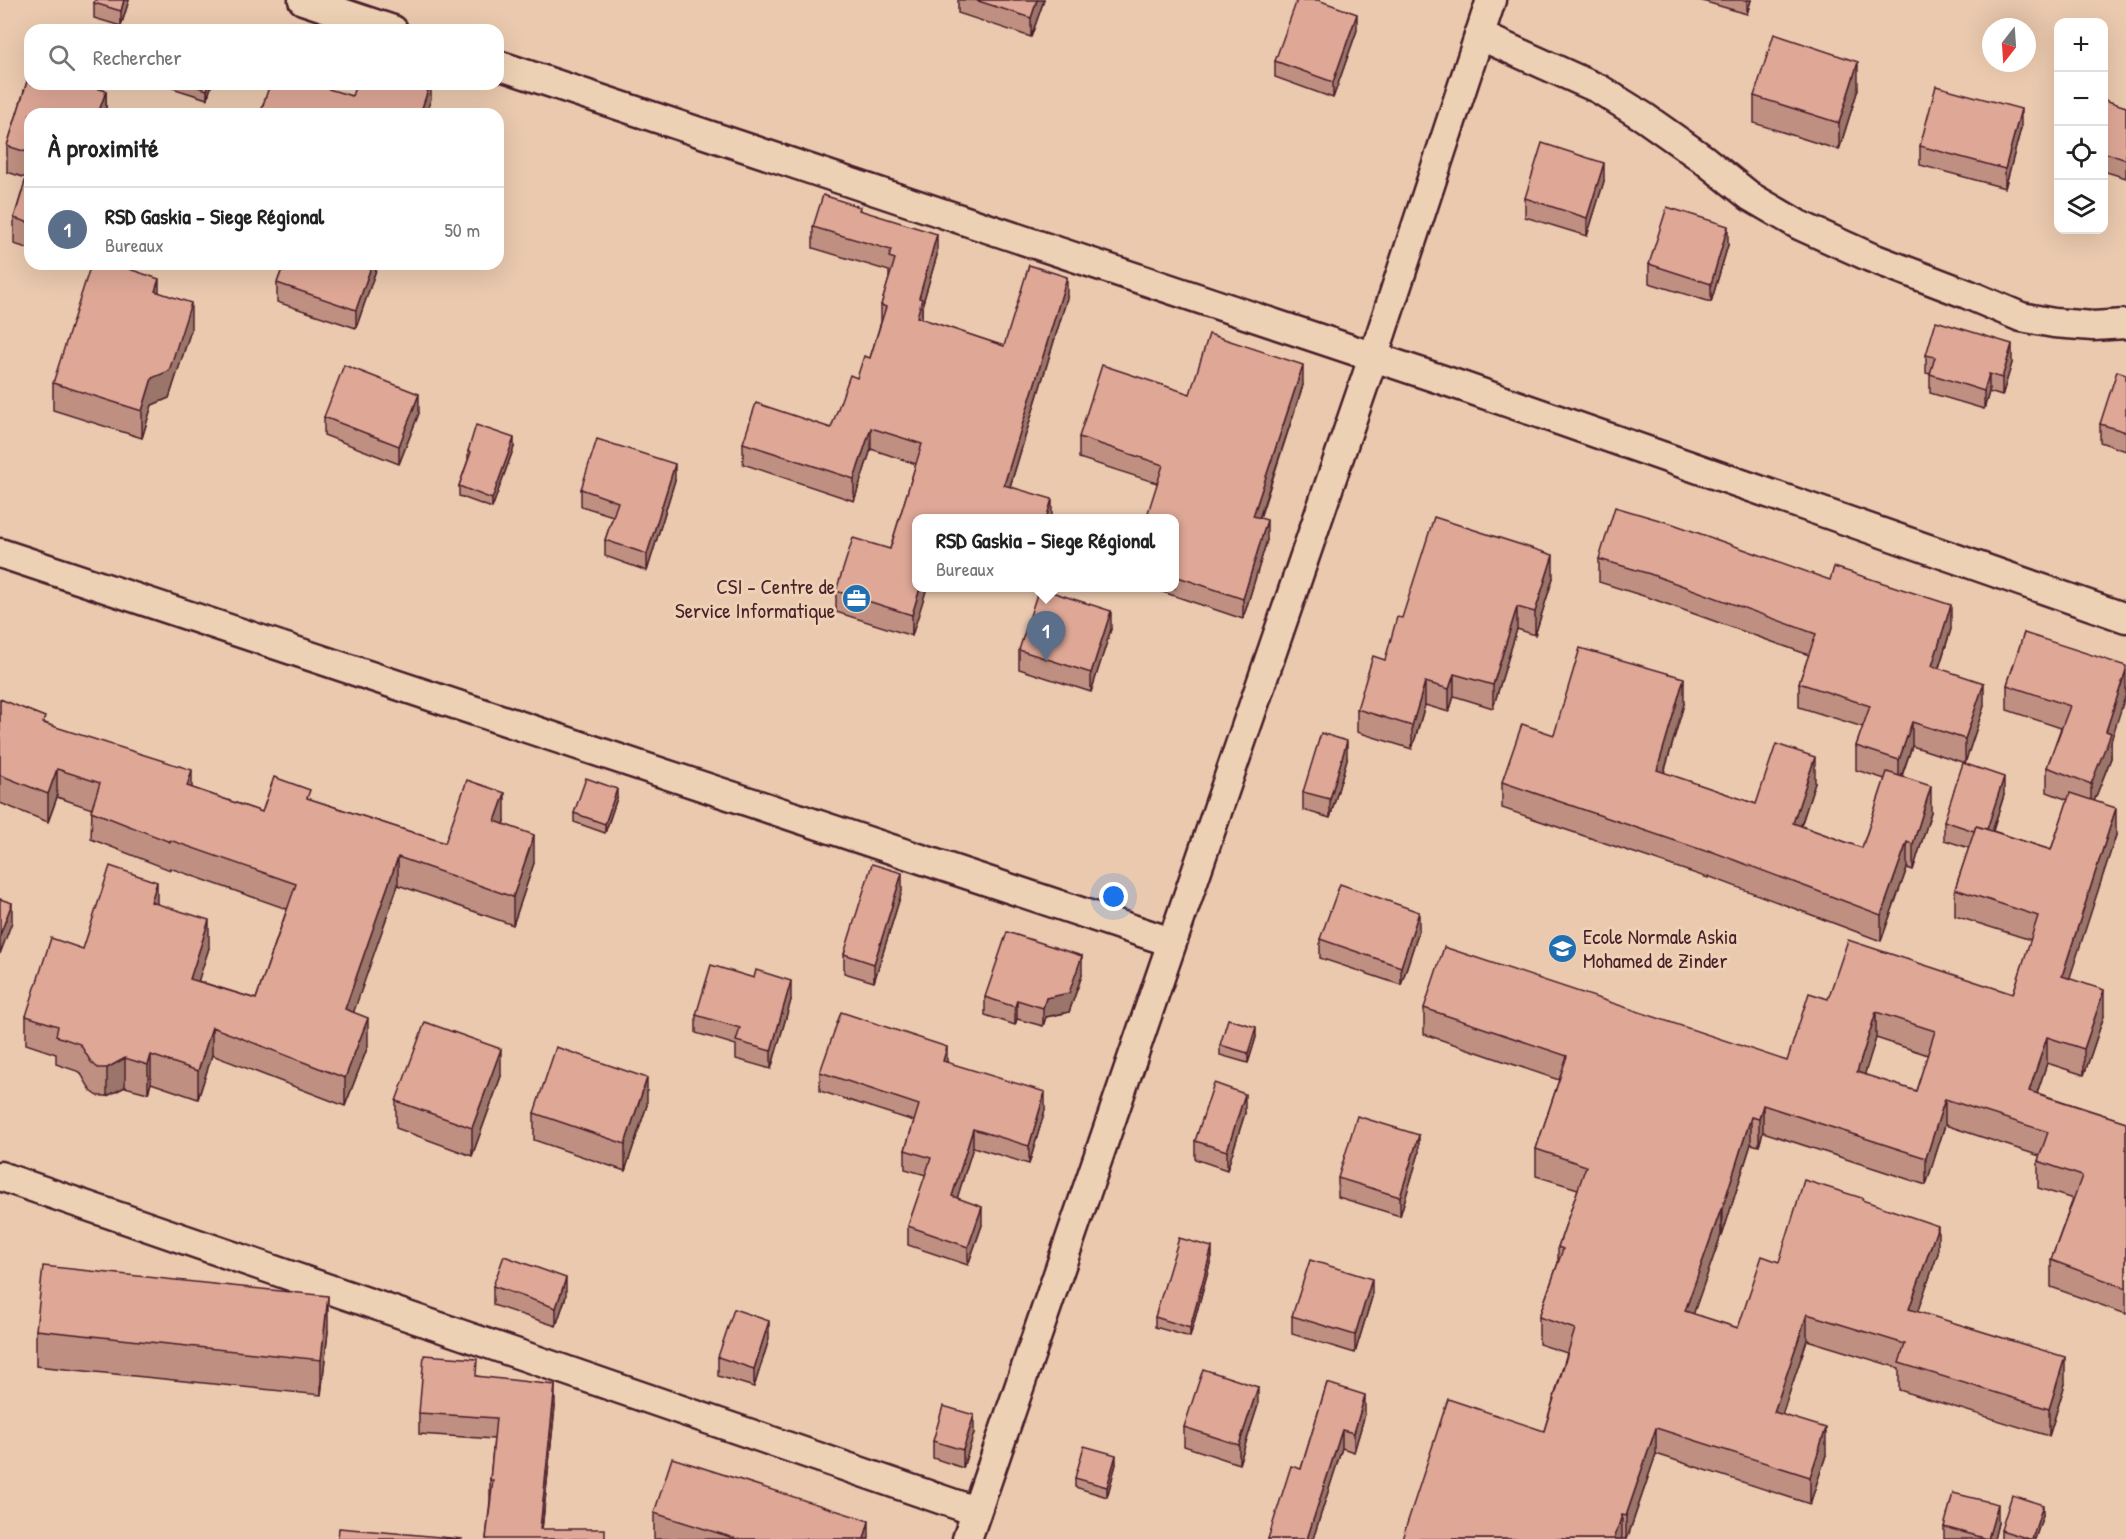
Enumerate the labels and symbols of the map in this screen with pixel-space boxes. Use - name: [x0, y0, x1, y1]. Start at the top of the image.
- north arrow: [1982, 18, 2036, 72]
- place label: CSI - Centre de Service Informatique: [675, 572, 835, 625]
- office icon: CSI - Centre de Service Informatique: [840, 583, 872, 615]
- pin: 1: [1026, 612, 1066, 661]
- your location: [1099, 882, 1128, 911]
- place label: Ecole Normale Askia Mohamed de Zinder: [1583, 922, 1737, 975]
- school or university icon: Ecole Normale Askia Mohamed de Zinder: [1546, 933, 1578, 965]

